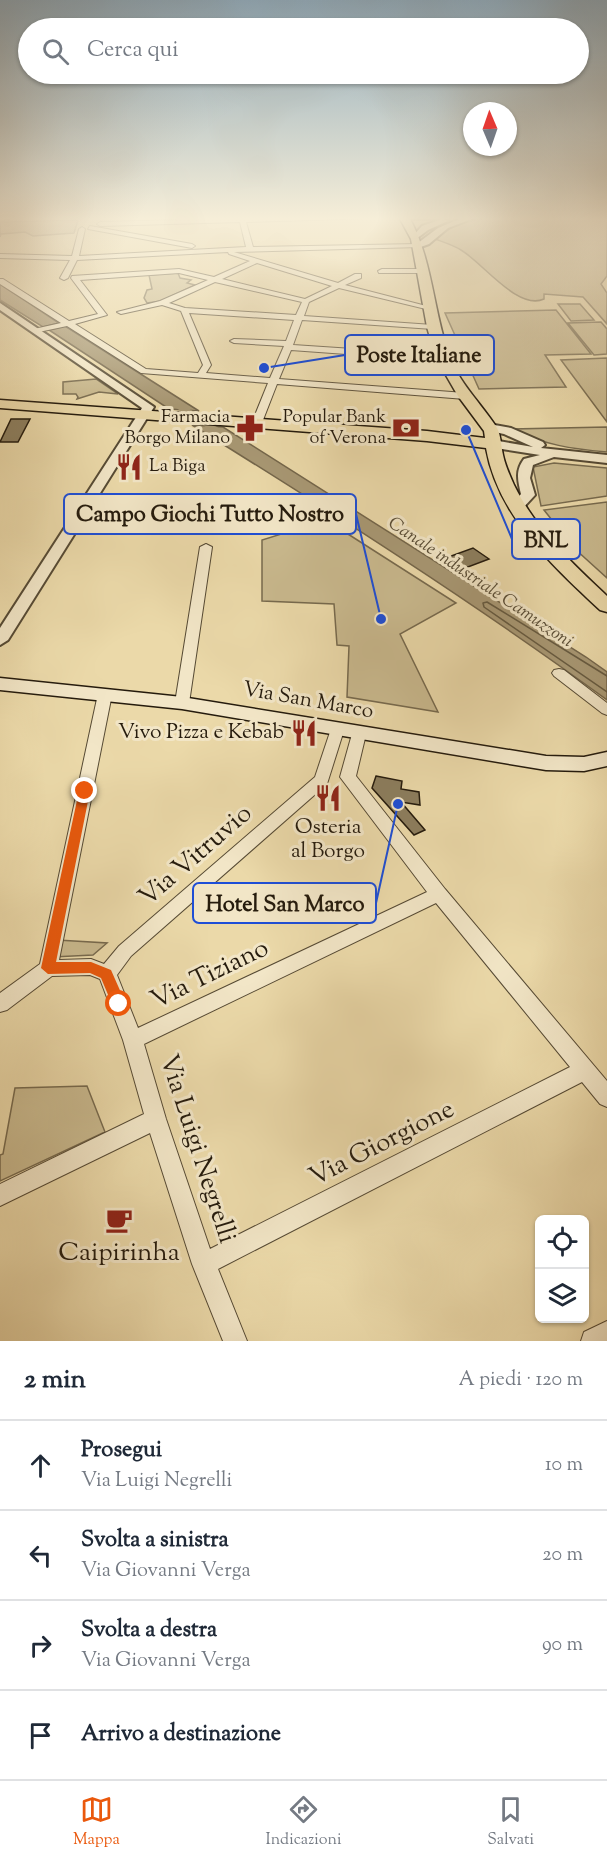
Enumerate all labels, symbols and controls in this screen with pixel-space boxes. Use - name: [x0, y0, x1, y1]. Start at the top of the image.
- search box: [18, 18, 589, 84]
- icon: search: [39, 35, 72, 68]
- text: Cerca qui: [87, 35, 178, 67]
- north arrow: [463, 102, 517, 156]
- callout: Poste Italiane: [345, 335, 494, 375]
- text: Poste Italiane: [356, 341, 482, 373]
- place label: Farmacia Borgo Milano: [124, 405, 230, 452]
- place label: Popular Bank of Verona: [283, 405, 386, 452]
- pharmacy icon: Farmacia Borgo Milano: [235, 413, 265, 443]
- bank icon: Popular Bank of Verona: [391, 413, 421, 443]
- restaurant icon: La Biga: [114, 452, 144, 482]
- place label: La Biga: [149, 454, 205, 480]
- callout: Campo Giochi Tutto Nostro: [64, 494, 356, 534]
- text: Campo Giochi Tutto Nostro: [76, 500, 344, 532]
- water label: Canale industriale Camuzzoni: [382, 511, 578, 655]
- callout: BNL: [512, 519, 580, 559]
- text: BNL: [524, 526, 569, 558]
- street label: Via San Marco: [240, 675, 376, 727]
- place label: Vivo Pizza e Kebab: [118, 718, 284, 748]
- restaurant icon: Vivo Pizza e Kebab: [289, 718, 319, 748]
- route end: [71, 777, 97, 803]
- restaurant icon: Osteria al Borgo: [313, 783, 343, 813]
- street label: Via Vitruvio: [131, 796, 261, 916]
- place label: Osteria al Borgo: [291, 813, 365, 867]
- callout: Hotel San Marco: [193, 883, 376, 923]
- text: Hotel San Marco: [205, 890, 365, 922]
- street label: Via Tiziano: [145, 930, 275, 1020]
- route start: [105, 990, 131, 1016]
- street label: Via Luigi Negrelli: [149, 1050, 245, 1248]
- street label: Via Giorgione: [303, 1092, 461, 1196]
- cafe icon: Caipirinha: [104, 1205, 134, 1235]
- map controls: [535, 1215, 589, 1323]
- button: locate: [535, 1215, 589, 1269]
- place label: Caipirinha: [58, 1235, 180, 1272]
- button: layers: [535, 1269, 589, 1323]
- text: 2 min: [24, 1362, 86, 1399]
- text: A piedi · 120 m: [458, 1366, 583, 1395]
- text: Prosegui: [81, 1435, 162, 1467]
- icon: ahead: [24, 1449, 57, 1482]
- text: 10 m: [545, 1451, 583, 1480]
- text: Via Luigi Negrelli: [81, 1467, 232, 1496]
- text: Svolta a sinistra: [81, 1525, 229, 1557]
- icon: left: [24, 1539, 57, 1572]
- text: 20 m: [542, 1541, 583, 1570]
- text: Via Giovanni Verga: [81, 1557, 251, 1586]
- text: Svolta a destra: [81, 1615, 217, 1647]
- icon: right: [24, 1629, 57, 1662]
- text: 90 m: [542, 1631, 583, 1660]
- text: Via Giovanni Verga: [81, 1647, 251, 1676]
- icon: arrive: [24, 1719, 57, 1752]
- text: Arrivo a destinazione: [81, 1719, 281, 1751]
- tab: Mappa: [73, 1793, 120, 1852]
- tab: Indicazioni: [266, 1793, 342, 1852]
- tab: Salvati: [487, 1793, 534, 1852]

